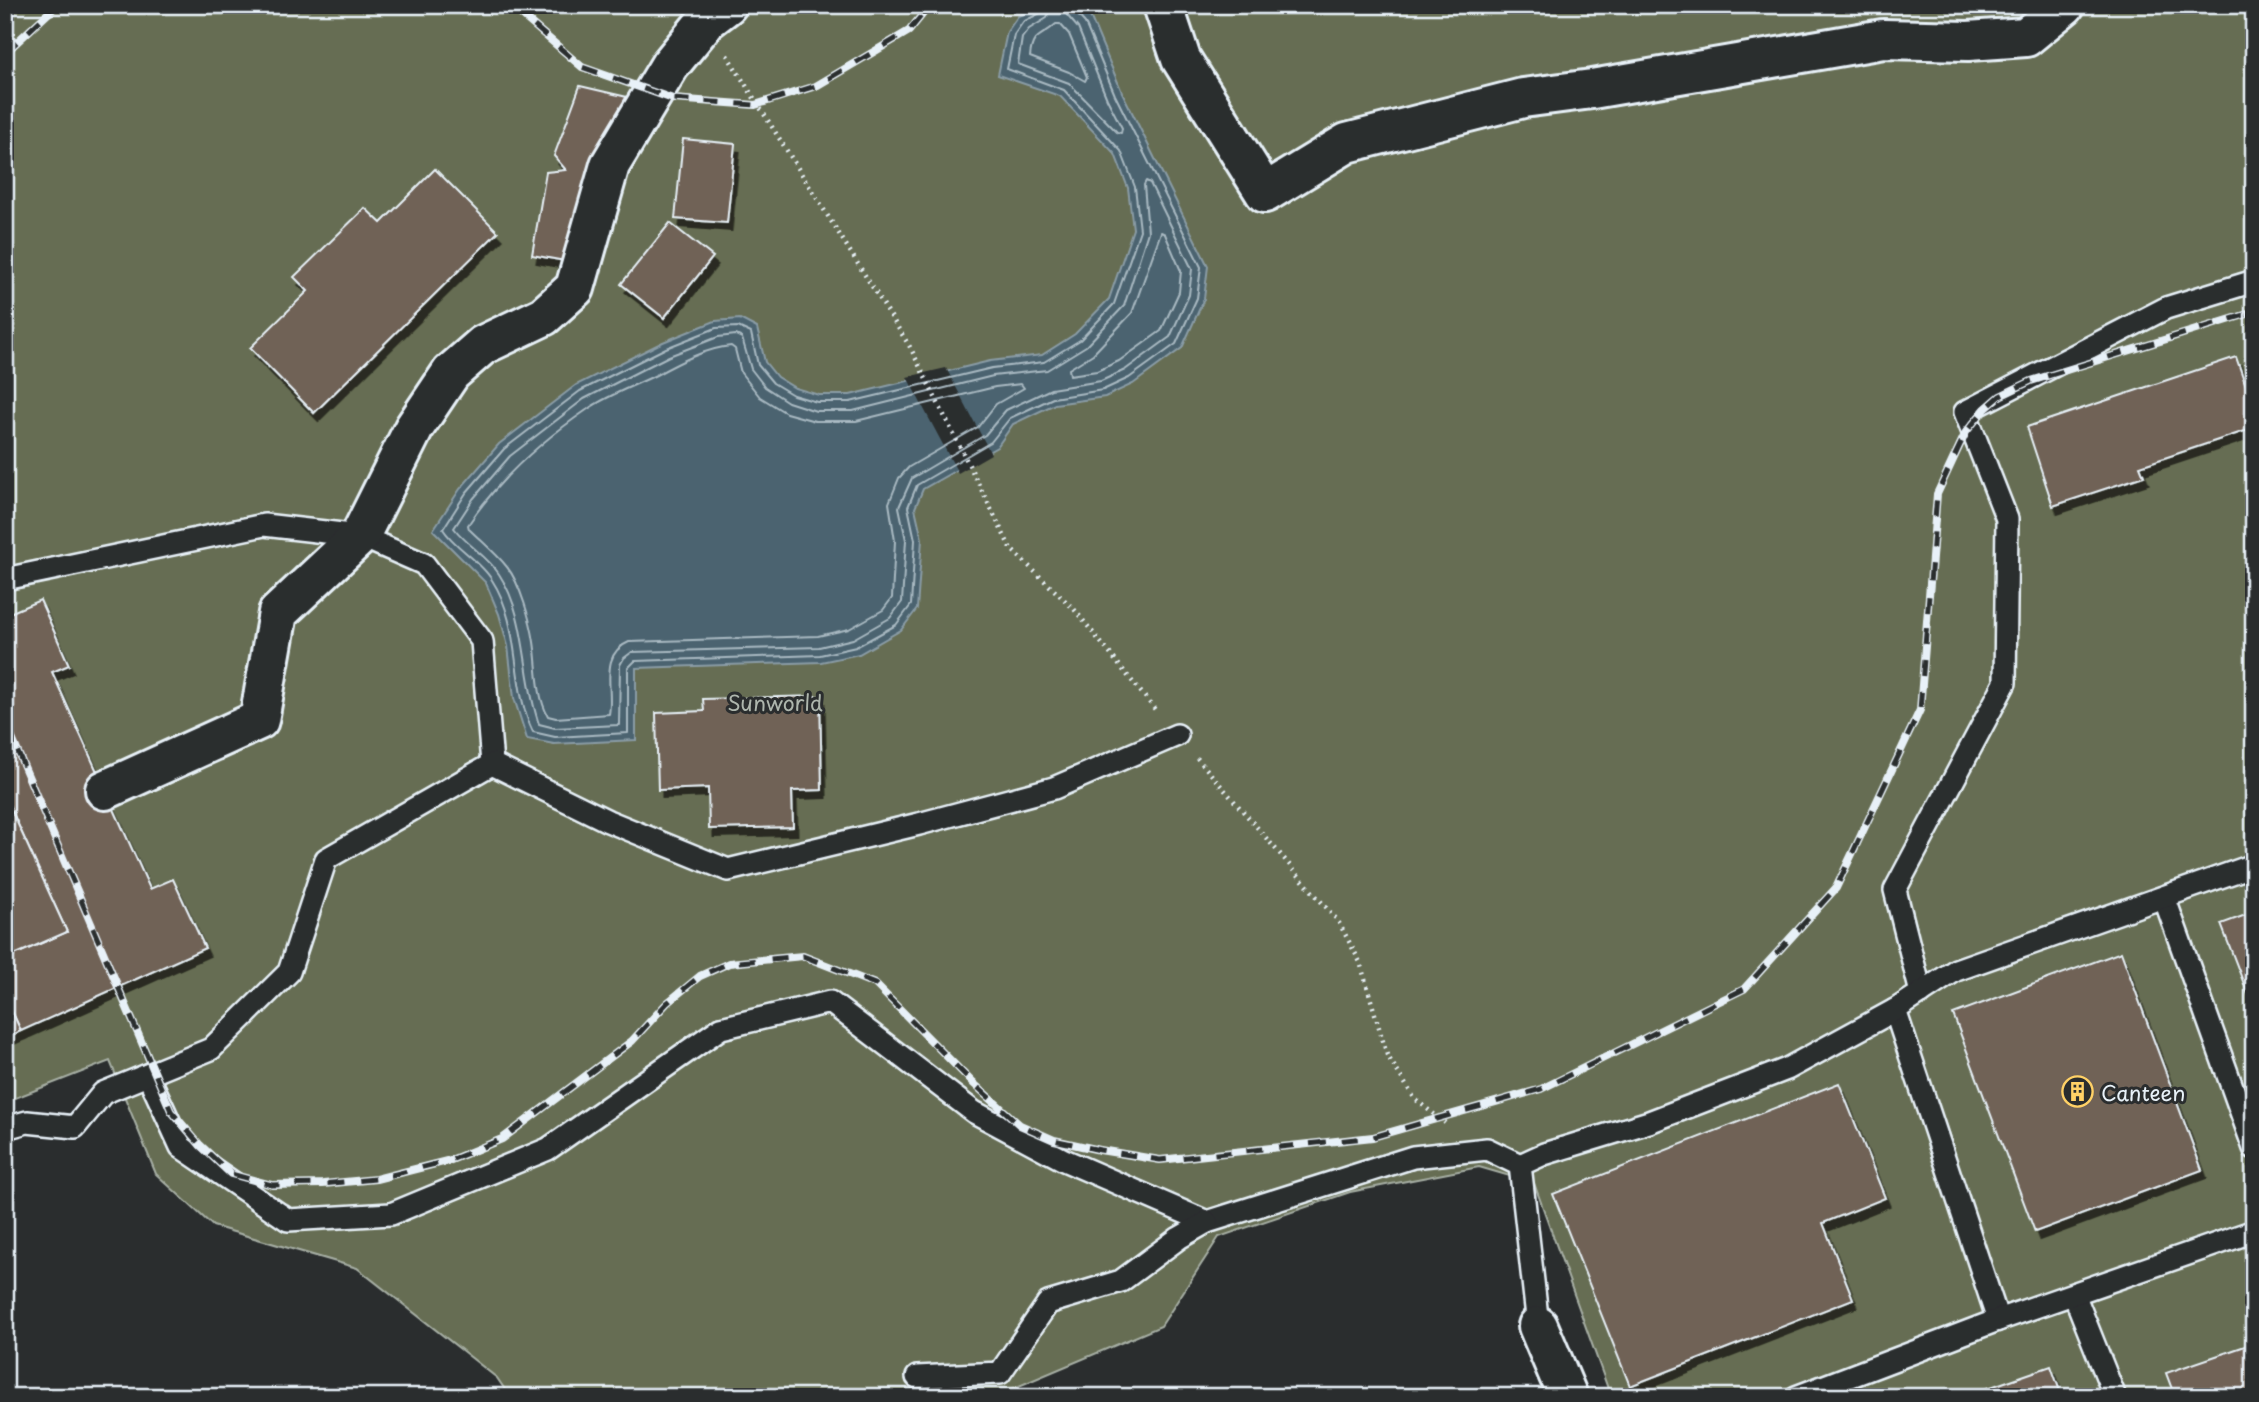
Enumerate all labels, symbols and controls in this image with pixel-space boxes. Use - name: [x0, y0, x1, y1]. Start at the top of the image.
- park label: Sunworld: [727, 686, 823, 718]
- building icon: Canteen: [2061, 1075, 2095, 1109]
- place label: Canteen: [2101, 1076, 2186, 1108]

